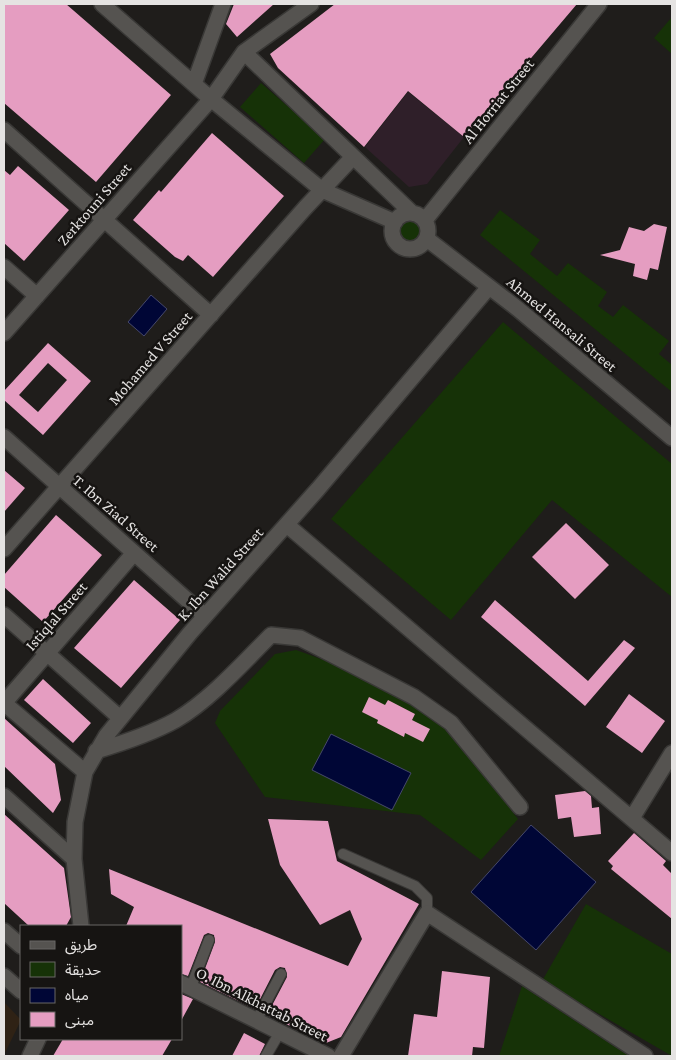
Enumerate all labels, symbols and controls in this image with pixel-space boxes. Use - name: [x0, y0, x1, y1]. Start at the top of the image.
- street label: Al Horriat Street: [459, 55, 538, 147]
- street label: Zerktouni Street: [54, 159, 135, 249]
- street label: Ahmed Hansali Street: [504, 273, 621, 375]
- street label: Mohamed V Street: [105, 307, 196, 408]
- street label: T. Ibn Ziad Street: [70, 471, 163, 555]
- street label: K. Ibn Walid Street: [174, 524, 267, 624]
- street label: Istiqlal Street: [22, 578, 92, 654]
- legend: [20, 925, 182, 1040]
- text: طريق: [65, 937, 97, 955]
- text: حديقة: [65, 962, 101, 978]
- street label: O. Ibn Alkhattab Street: [193, 963, 331, 1045]
- text: مياه: [65, 987, 89, 1003]
- text: مبنى: [65, 1012, 94, 1029]

